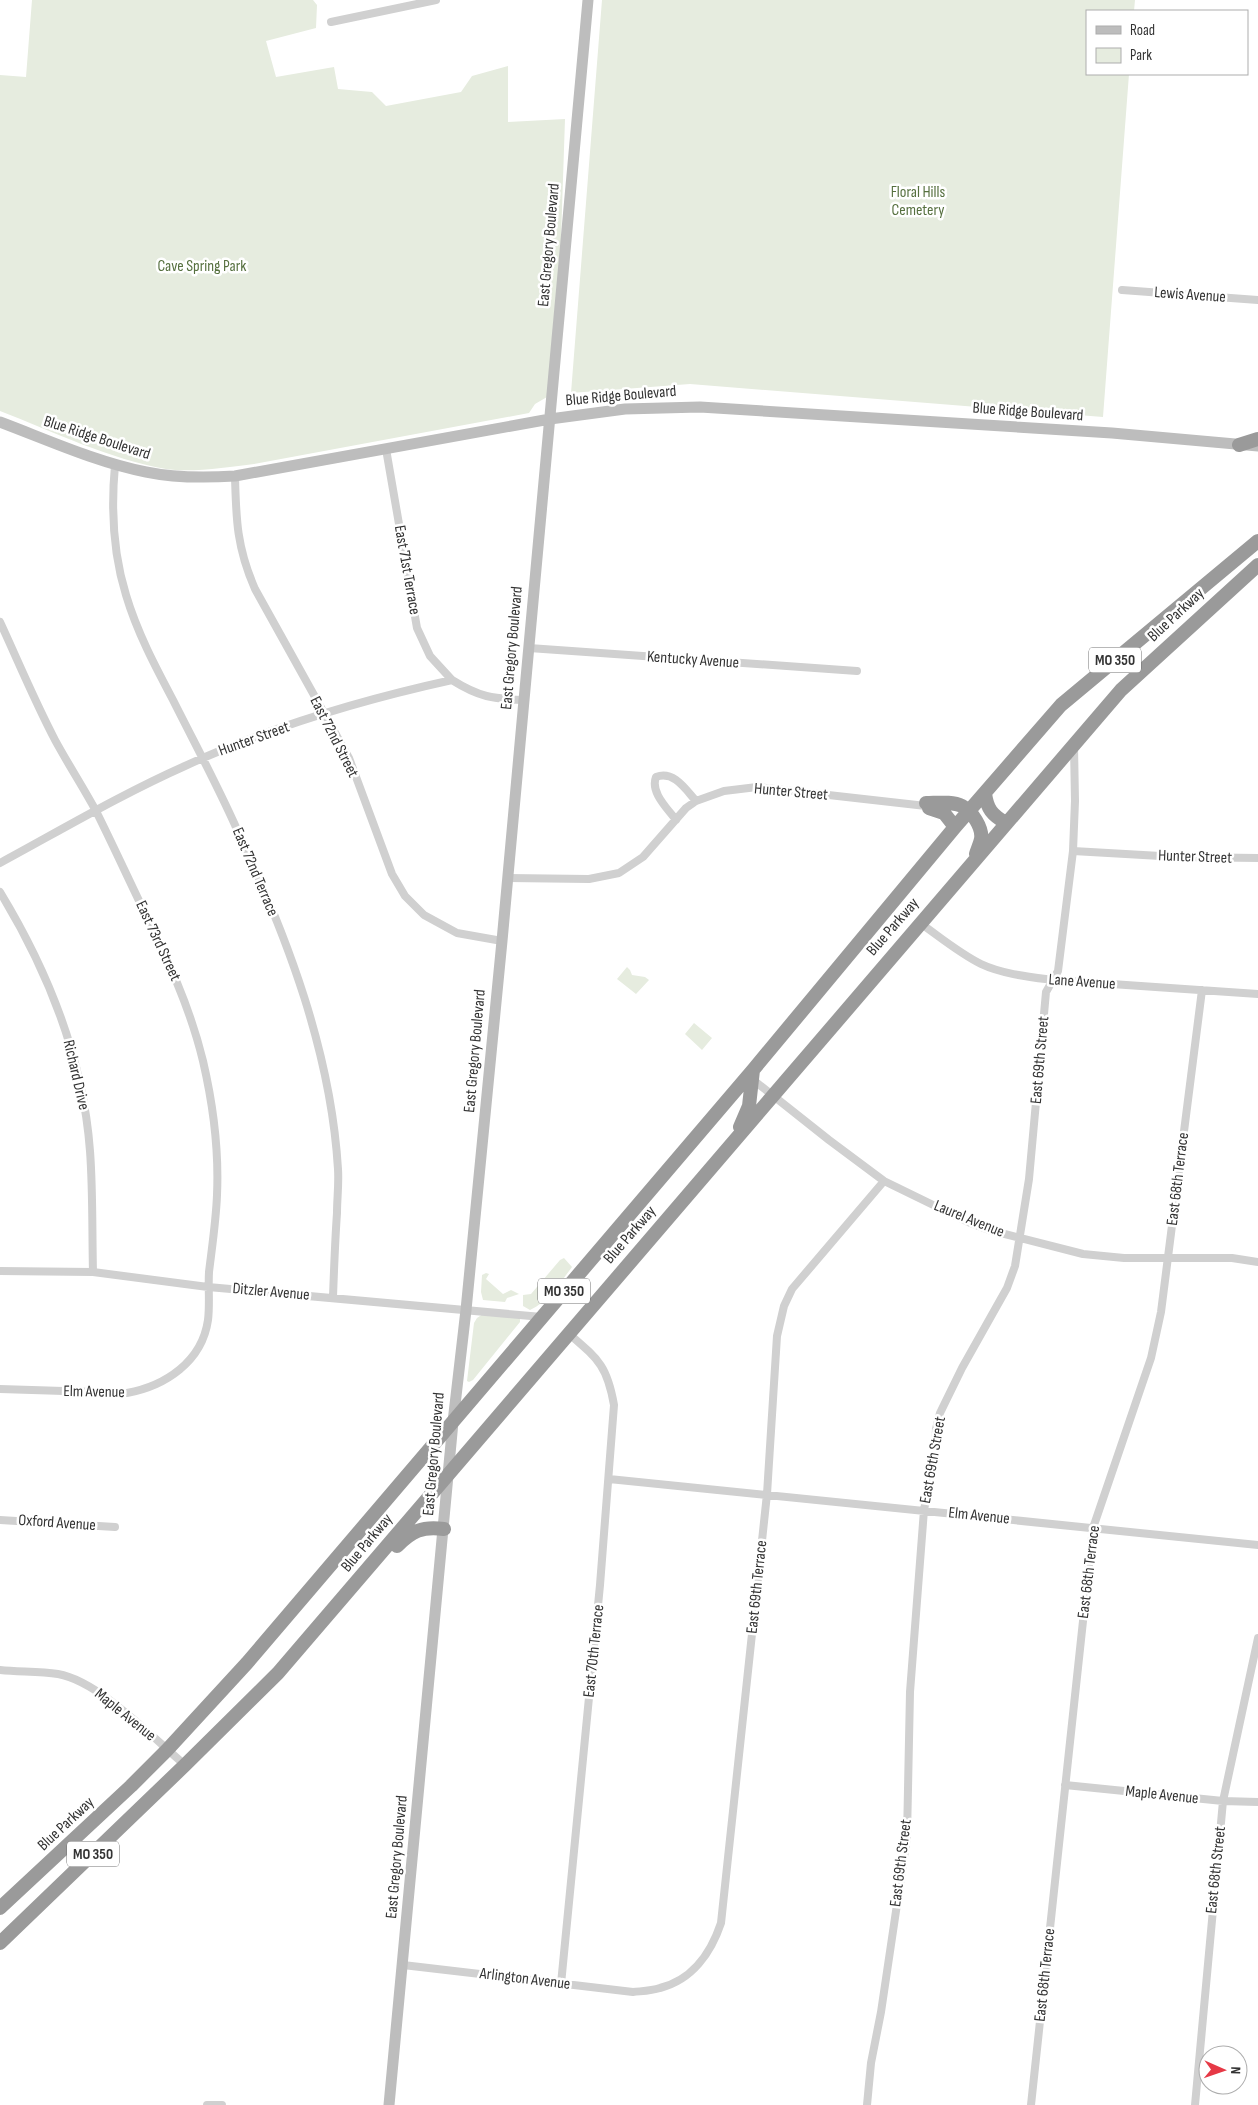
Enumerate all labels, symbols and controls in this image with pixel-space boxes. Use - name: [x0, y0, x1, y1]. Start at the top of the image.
- legend: [1086, 10, 1248, 75]
- text: Road: [1130, 21, 1155, 40]
- text: Park: [1130, 46, 1152, 65]
- street label: East Gregory Boulevard: [534, 183, 564, 307]
- park label: Floral Hills Cemetery: [891, 183, 946, 220]
- park label: Cave Spring Park: [158, 257, 246, 276]
- street label: Lewis Avenue: [1154, 283, 1226, 307]
- street label: Blue Ridge Boulevard: [565, 382, 677, 410]
- street label: Blue Ridge Boulevard: [972, 399, 1084, 425]
- street label: Blue Ridge Boulevard: [41, 412, 153, 464]
- street label: East 71st Terrace: [390, 524, 424, 616]
- street label: Blue Parkway: [1144, 584, 1208, 646]
- street label: East Gregory Boulevard: [497, 586, 527, 710]
- street label: Kentucky Avenue: [646, 647, 740, 673]
- road number: MO 350: [1089, 648, 1141, 672]
- street label: East 72nd Street: [305, 693, 363, 781]
- street label: Hunter Street: [216, 717, 292, 761]
- street label: Hunter Street: [753, 779, 829, 805]
- street label: East 72nd Terrace: [228, 825, 282, 919]
- street label: Hunter Street: [1158, 846, 1232, 868]
- street label: Blue Parkway: [863, 894, 923, 960]
- street label: East 73rd Street: [131, 898, 185, 984]
- street label: Lane Avenue: [1048, 970, 1116, 994]
- street label: East Gregory Boulevard: [460, 989, 490, 1113]
- street label: East 69th Street: [1027, 1015, 1053, 1105]
- street label: Richard Drive: [59, 1038, 93, 1112]
- street label: East 68th Terrace: [1163, 1131, 1193, 1227]
- street label: Laurel Avenue: [931, 1196, 1007, 1242]
- street label: Blue Parkway: [600, 1202, 660, 1268]
- road number: MO 350: [538, 1278, 590, 1304]
- street label: Ditzler Avenue: [232, 1279, 310, 1305]
- street label: Elm Avenue: [63, 1382, 125, 1402]
- street label: East Gregory Boulevard: [419, 1392, 449, 1516]
- street label: East 69th Street: [916, 1415, 950, 1505]
- street label: Elm Avenue: [947, 1503, 1011, 1529]
- street label: Blue Parkway: [337, 1510, 397, 1576]
- street label: Oxford Avenue: [18, 1511, 96, 1535]
- street label: East 68th Terrace: [1074, 1524, 1104, 1620]
- street label: East 69th Terrace: [743, 1539, 771, 1635]
- street label: East 70th Terrace: [580, 1604, 608, 1698]
- street label: Maple Avenue: [91, 1685, 159, 1745]
- street label: Maple Avenue: [1125, 1782, 1199, 1808]
- street label: Blue Parkway: [34, 1793, 98, 1855]
- street label: East Gregory Boulevard: [382, 1795, 412, 1919]
- street label: East 69th Street: [886, 1818, 916, 1908]
- street label: East 68th Street: [1202, 1825, 1230, 1915]
- road number: MO 350: [67, 1842, 119, 1866]
- street label: East 68th Terrace: [1031, 1927, 1059, 2023]
- street label: Arlington Avenue: [478, 1964, 571, 1994]
- north arrow: [1198, 2045, 1248, 2095]
- text: N: [1227, 2066, 1244, 2074]

